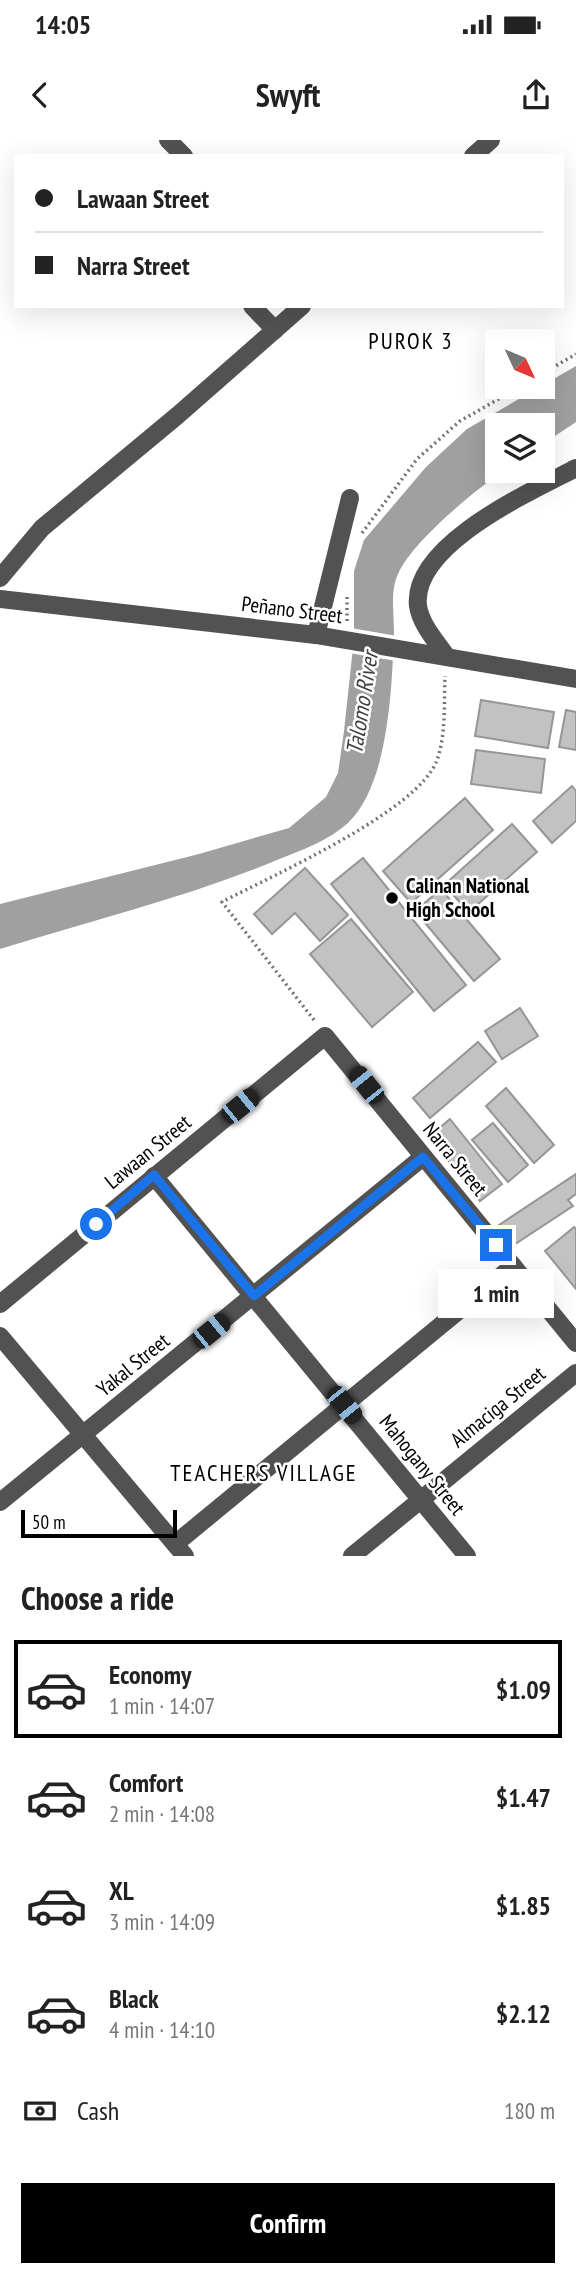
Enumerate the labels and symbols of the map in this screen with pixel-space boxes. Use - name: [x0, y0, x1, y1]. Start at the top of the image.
- district label: PUROK 3: [368, 326, 454, 355]
- north arrow: [485, 329, 555, 399]
- street label: Peñano Street: [240, 590, 344, 629]
- water label: Talomo River: [339, 646, 384, 756]
- place label: Calinan National High School: [406, 872, 530, 923]
- marker: Calinan National High School: [384, 890, 400, 906]
- car: [345, 1062, 388, 1108]
- car: [218, 1085, 263, 1127]
- street label: Lawaan Street: [99, 1109, 196, 1195]
- street label: Narra Street: [417, 1116, 494, 1201]
- route start: [80, 1208, 112, 1240]
- route end: [480, 1229, 512, 1261]
- callout: 1 min: [438, 1270, 554, 1318]
- car: [189, 1310, 234, 1352]
- street label: Yakal Street: [91, 1327, 175, 1402]
- street label: Almaciga Street: [445, 1360, 551, 1453]
- car: [323, 1382, 366, 1428]
- street label: Mahogany Street: [374, 1409, 471, 1521]
- district label: TEACHERS VILLAGE: [170, 1458, 358, 1487]
- scale bar: [21, 1507, 177, 1539]

